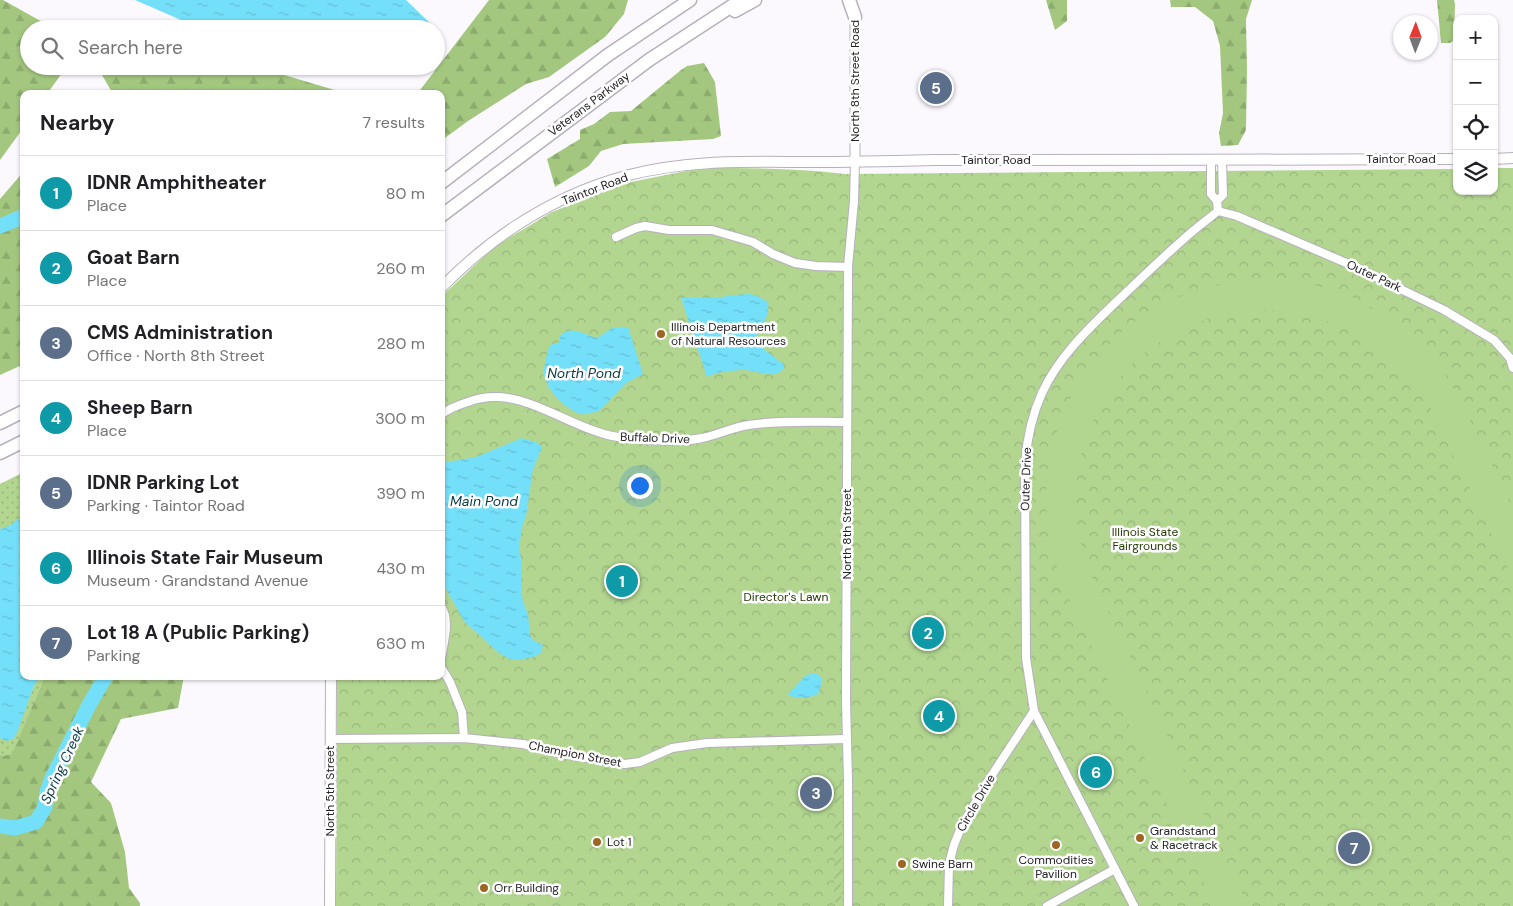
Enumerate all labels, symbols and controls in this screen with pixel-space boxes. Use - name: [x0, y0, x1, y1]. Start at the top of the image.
- north arrow: [1393, 15, 1438, 60]
- map controls: [1453, 15, 1498, 195]
- button: +: [1453, 15, 1498, 60]
- search box: [20, 20, 445, 75]
- street label: North 8th Street Road: [847, 20, 863, 142]
- icon: search: [38, 34, 66, 62]
- text: Search here: [78, 35, 183, 60]
- button: −: [1453, 60, 1498, 105]
- street label: Veterans Parkway: [545, 68, 633, 140]
- pin: 5: [920, 69, 952, 107]
- button: locate: [1453, 105, 1498, 150]
- text: Nearby: [40, 109, 114, 137]
- text: 7 results: [362, 112, 425, 133]
- button: layers: [1453, 150, 1498, 195]
- street label: Taintor Road: [1366, 151, 1436, 167]
- street label: Taintor Road: [961, 152, 1031, 168]
- street label: Taintor Road: [560, 169, 630, 209]
- text: IDNR Amphitheater: [87, 170, 266, 195]
- text: 1: [53, 183, 59, 204]
- text: 80 m: [386, 183, 425, 204]
- text: Place: [87, 195, 127, 216]
- text: Goat Barn: [87, 245, 180, 270]
- street label: Outer Park: [1344, 256, 1404, 296]
- text: 2: [51, 258, 61, 279]
- text: 260 m: [376, 258, 425, 279]
- text: Place: [87, 270, 127, 291]
- place label: Illinois Department of Natural Resources: [671, 319, 786, 349]
- text: CMS Administration: [87, 320, 273, 345]
- marker: Illinois Department of Natural Resources: [655, 328, 667, 340]
- text: 3: [51, 333, 61, 354]
- text: 280 m: [377, 333, 425, 354]
- text: Office · North 8th Street: [87, 345, 265, 366]
- water label: North Pond: [547, 364, 621, 382]
- text: Sheep Barn: [87, 395, 193, 420]
- text: 4: [51, 408, 61, 429]
- text: 300 m: [375, 408, 425, 429]
- text: Place: [87, 420, 127, 441]
- street label: Buffalo Drive: [620, 429, 690, 447]
- street label: Outer Drive: [1017, 447, 1035, 511]
- text: IDNR Parking Lot: [87, 470, 239, 495]
- your location: [627, 473, 653, 499]
- text: 5: [51, 483, 61, 504]
- text: 390 m: [377, 483, 425, 504]
- street label: North 8th Street: [839, 488, 855, 579]
- water label: Main Pond: [450, 492, 518, 510]
- text: Parking · Taintor Road: [87, 495, 245, 516]
- park label: Illinois State Fairgrounds: [1112, 524, 1178, 554]
- text: Illinois State Fair Museum: [87, 545, 323, 570]
- text: 6: [51, 558, 61, 579]
- text: 430 m: [376, 558, 425, 579]
- pin: 1: [606, 562, 638, 600]
- text: Museum · Grandstand Avenue: [87, 570, 308, 591]
- park label: Director's Lawn: [744, 589, 829, 605]
- pin: 2: [912, 614, 944, 652]
- text: Lot 18 A (Public Parking): [87, 620, 309, 645]
- text: 7: [52, 633, 60, 654]
- text: 630 m: [376, 633, 425, 654]
- text: Parking: [87, 645, 141, 666]
- pin: 4: [923, 697, 955, 735]
- water label: Spring Creek: [36, 723, 88, 807]
- street label: Champion Street: [527, 737, 623, 771]
- street label: North 5th Street: [322, 745, 338, 836]
- pin: 6: [1080, 753, 1112, 791]
- street label: Circle Drive: [953, 771, 999, 835]
- pin: 3: [800, 774, 832, 812]
- place label: Grandstand & Racetrack: [1150, 823, 1218, 853]
- pin: 7: [1338, 829, 1370, 867]
- marker: Grandstand & Racetrack: [1134, 832, 1146, 844]
- place label: Lot 1: [607, 834, 632, 850]
- marker: Lot 1: [591, 836, 603, 848]
- marker: Commodities Pavilion: [1050, 839, 1062, 851]
- place label: Commodities Pavilion: [1018, 852, 1094, 882]
- place label: Swine Barn: [912, 856, 973, 872]
- marker: Swine Barn: [896, 858, 908, 870]
- place label: Orr Building: [494, 880, 559, 896]
- marker: Orr Building: [478, 882, 490, 894]

